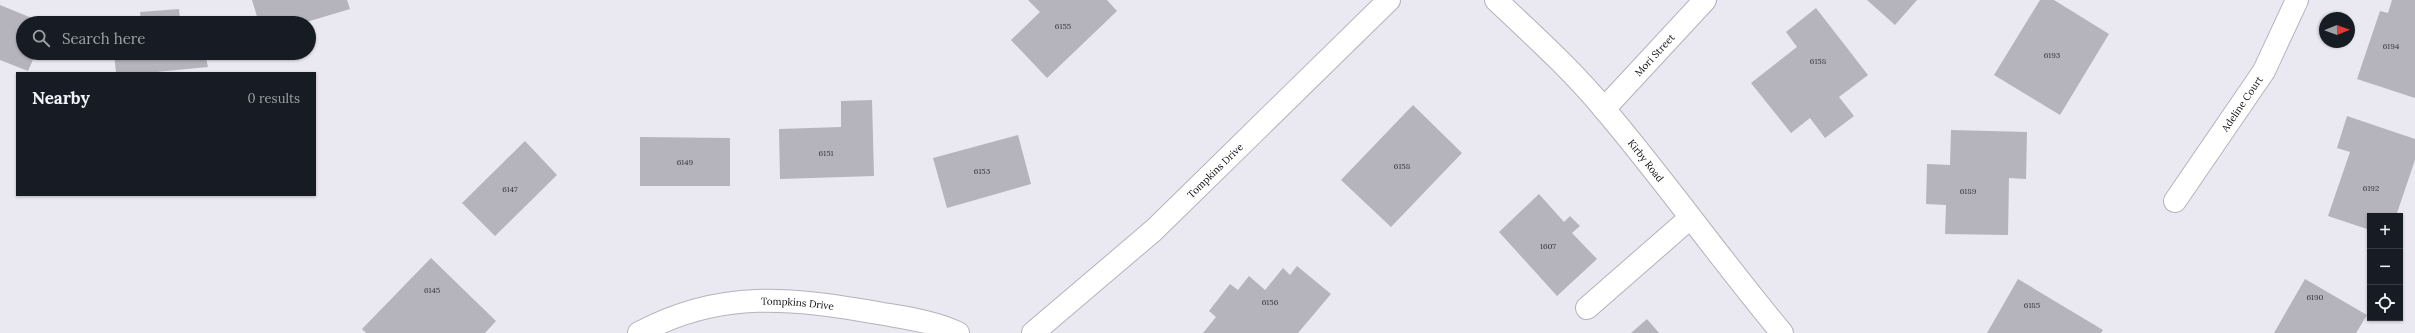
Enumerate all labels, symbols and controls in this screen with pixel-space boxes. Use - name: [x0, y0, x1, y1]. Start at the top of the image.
- north arrow: [2319, 12, 2355, 48]
- search box: [16, 16, 316, 60]
- house number: 6155: [1055, 21, 1071, 31]
- icon: search: [30, 27, 52, 49]
- text: Search here: [62, 29, 145, 48]
- street label: Mori Street: [1632, 31, 1678, 79]
- house number: 6194: [2383, 41, 2400, 51]
- house number: 6193: [2044, 50, 2061, 60]
- house number: 6158: [1810, 56, 1827, 66]
- street label: Adeline Court: [2218, 74, 2266, 135]
- text: Nearby: [32, 87, 90, 109]
- text: 0 results: [248, 90, 300, 107]
- street label: Kirby Road: [1625, 137, 1667, 185]
- street label: Tompkins Drive: [1184, 140, 1246, 201]
- house number: 6151: [819, 148, 833, 158]
- house number: 6149: [677, 157, 694, 167]
- house number: 6158: [1394, 161, 1411, 171]
- house number: 6153: [974, 166, 991, 176]
- house number: 6192: [2363, 183, 2379, 193]
- house number: 6147: [502, 184, 518, 194]
- house number: 6189: [1960, 186, 1977, 196]
- map controls: [2367, 213, 2403, 321]
- button: +: [2367, 213, 2403, 249]
- house number: 1607: [1540, 241, 1556, 251]
- button: −: [2367, 249, 2403, 285]
- house number: 6145: [424, 285, 440, 295]
- button: locate: [2367, 285, 2403, 321]
- house number: 6190: [2306, 292, 2324, 302]
- street label: Tompkins Drive: [761, 295, 835, 313]
- house number: 6156: [1262, 297, 1279, 307]
- house number: 6185: [2024, 300, 2040, 310]

